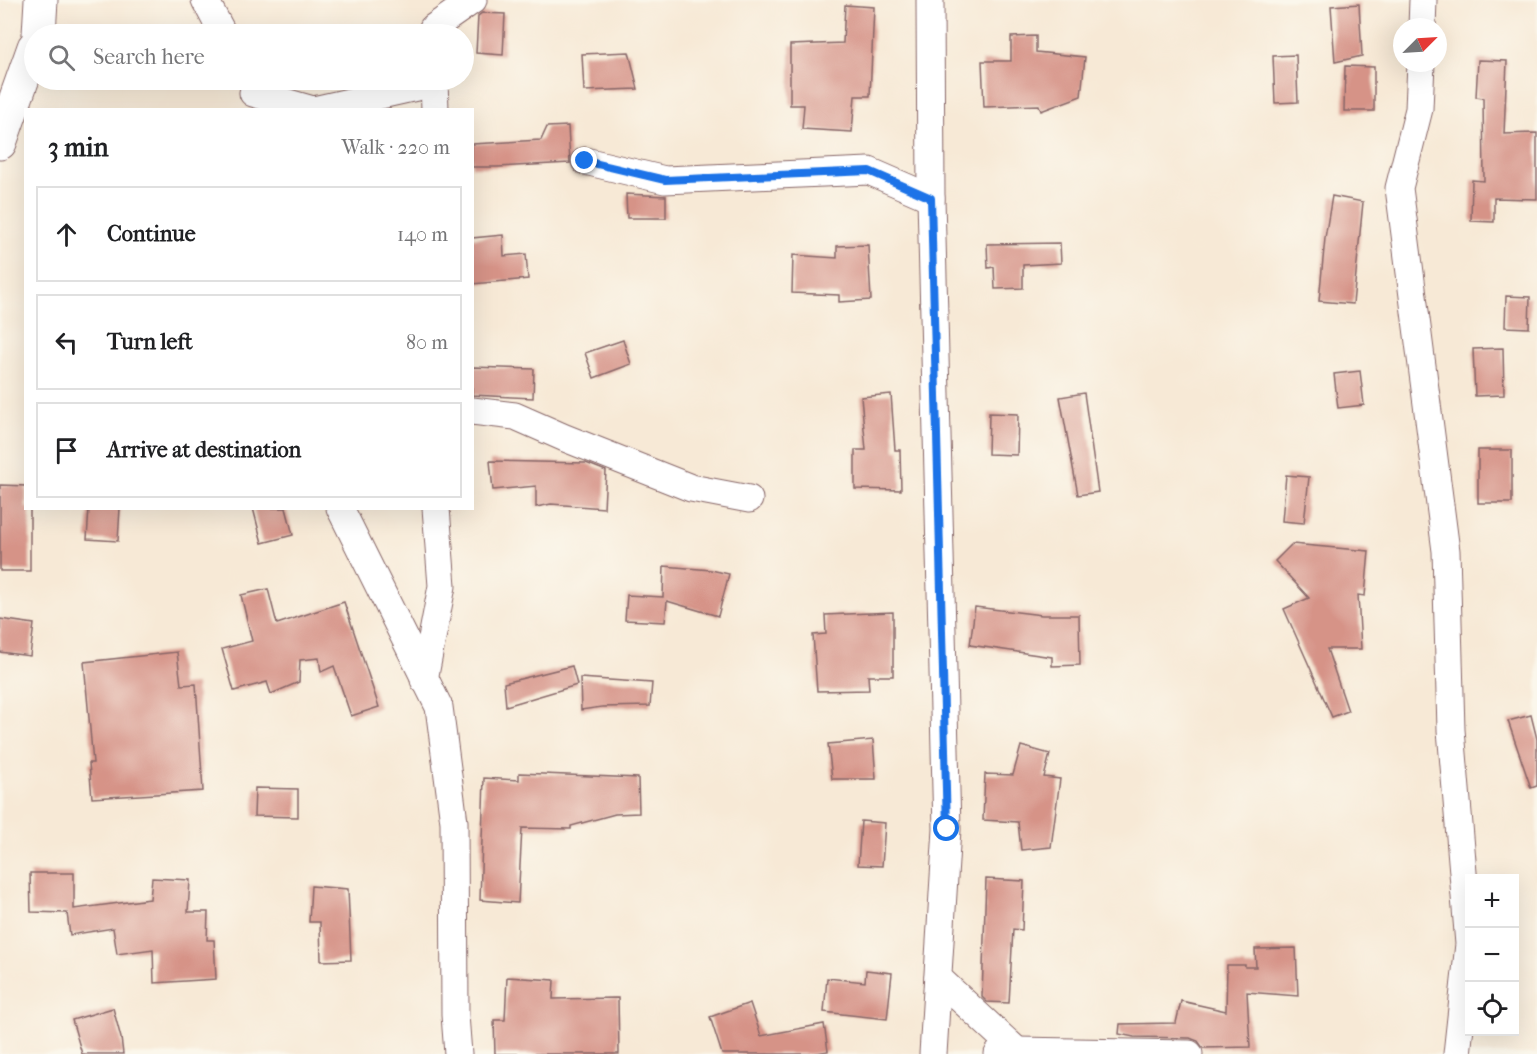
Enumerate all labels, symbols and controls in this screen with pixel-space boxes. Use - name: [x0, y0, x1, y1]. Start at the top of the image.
- north arrow: [1393, 18, 1447, 72]
- search box: [24, 24, 474, 90]
- icon: search: [45, 41, 78, 74]
- text: Search here: [93, 44, 205, 70]
- text: 3 min: [48, 132, 109, 163]
- text: Walk · 220 m: [342, 136, 450, 159]
- route end: [571, 147, 597, 173]
- icon: ahead: [50, 218, 83, 251]
- text: Continue: [107, 221, 196, 247]
- text: 140 m: [397, 223, 448, 246]
- icon: left: [50, 326, 83, 359]
- text: Turn left: [107, 329, 193, 355]
- text: 80 m: [406, 331, 448, 354]
- icon: arrive: [50, 434, 83, 467]
- text: Arrive at destination: [107, 437, 301, 463]
- route start: [933, 815, 959, 841]
- map controls: [1465, 874, 1519, 1036]
- button: +: [1465, 874, 1519, 928]
- button: −: [1465, 928, 1519, 982]
- button: locate: [1465, 982, 1519, 1036]

